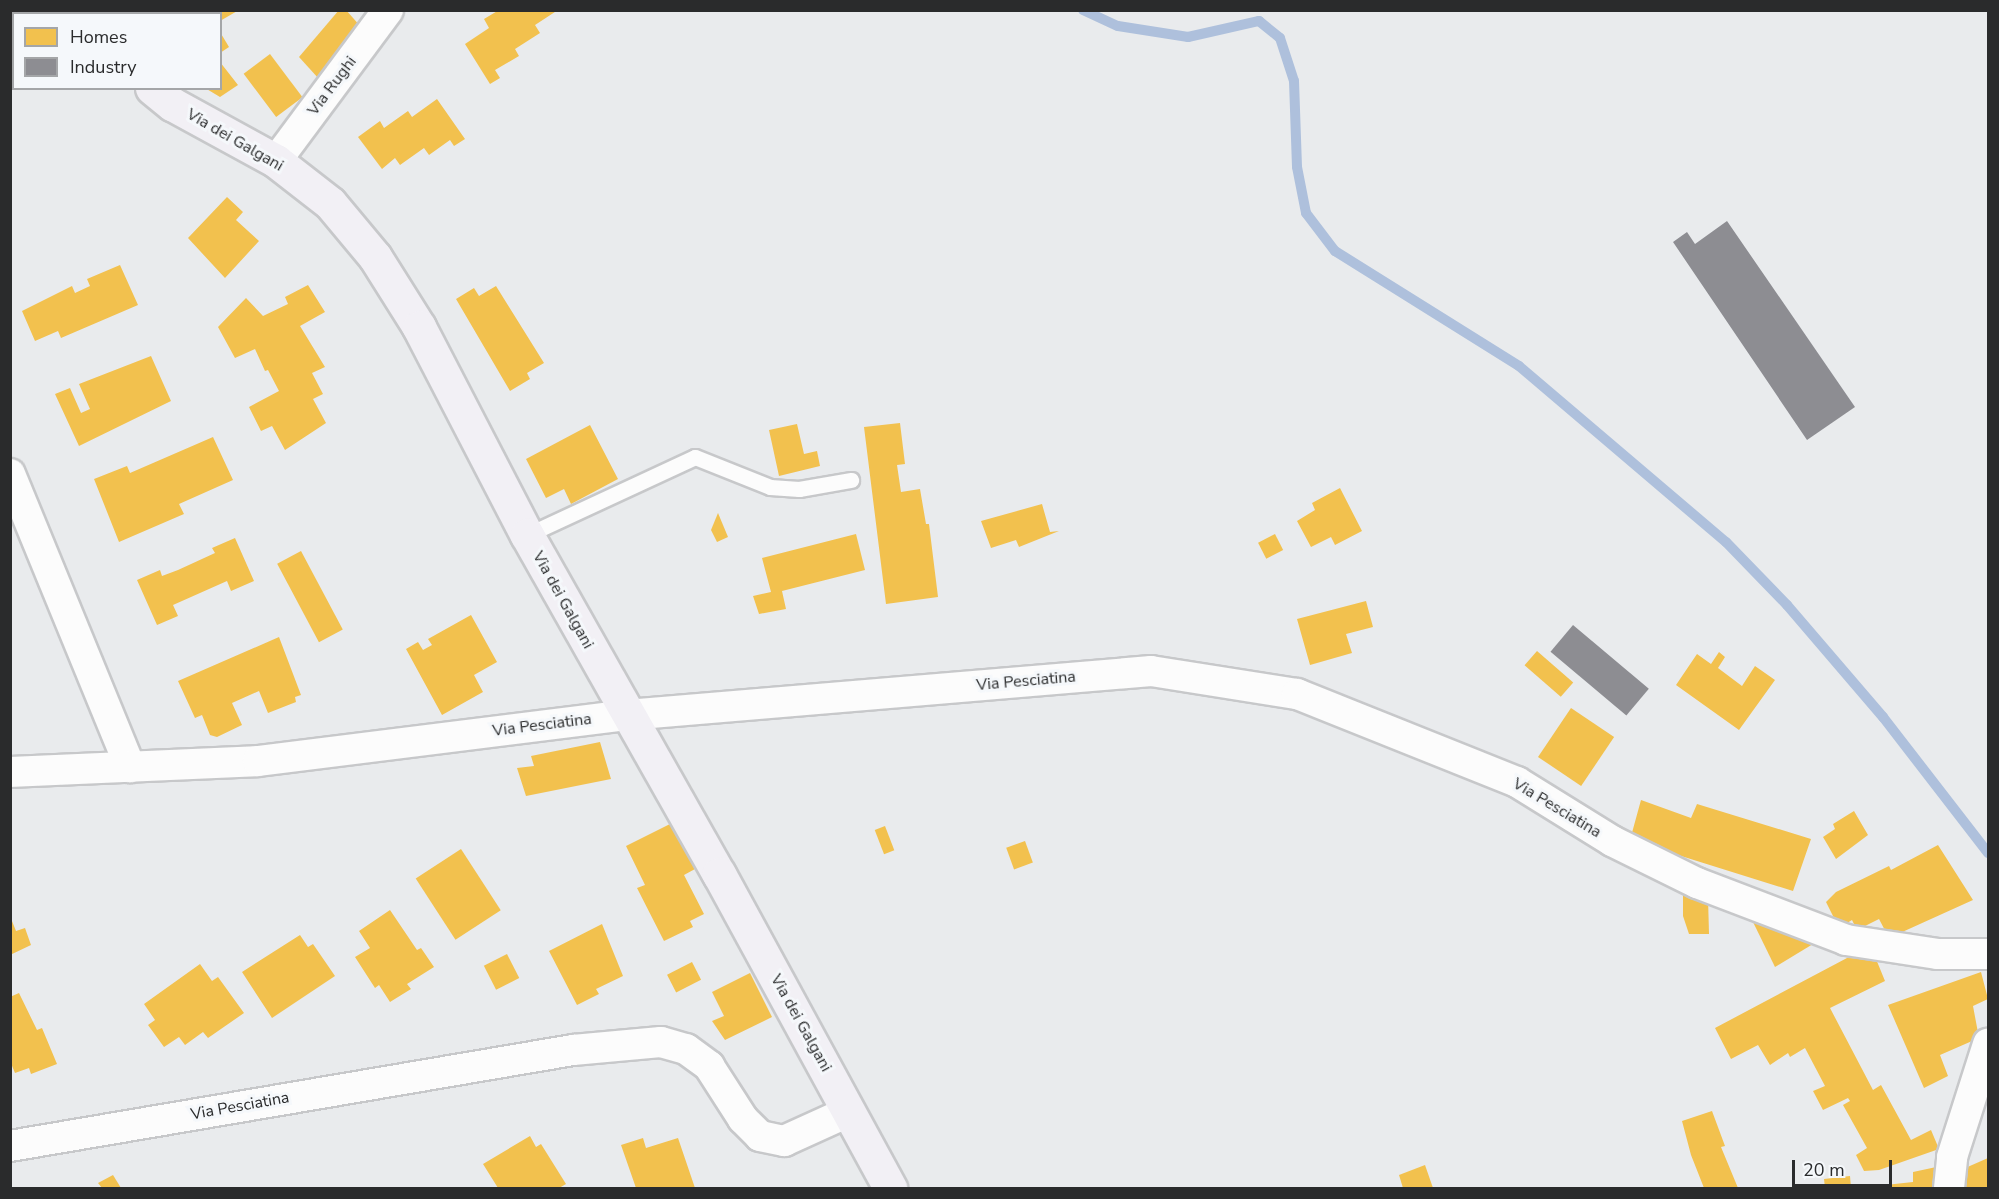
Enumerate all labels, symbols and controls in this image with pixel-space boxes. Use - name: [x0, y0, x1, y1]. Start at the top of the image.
- legend: [12, 12, 222, 90]
- text: Homes: [70, 25, 127, 49]
- street label: Via Rughi: [304, 53, 360, 119]
- text: Industry: [70, 55, 137, 79]
- street label: Via dei Galgani: [183, 105, 287, 175]
- street label: Via dei Galgani: [528, 548, 598, 652]
- street label: Via Pesciatina: [975, 667, 1077, 695]
- street label: Via Pesciatina: [491, 709, 593, 741]
- street label: Via Pesciatina: [1509, 774, 1605, 842]
- street label: Via dei Galgani: [766, 971, 836, 1075]
- street label: Via Pesciatina: [189, 1088, 291, 1124]
- scale bar: [1795, 1148, 1896, 1186]
- text: 20 m: [1803, 1158, 1845, 1182]

